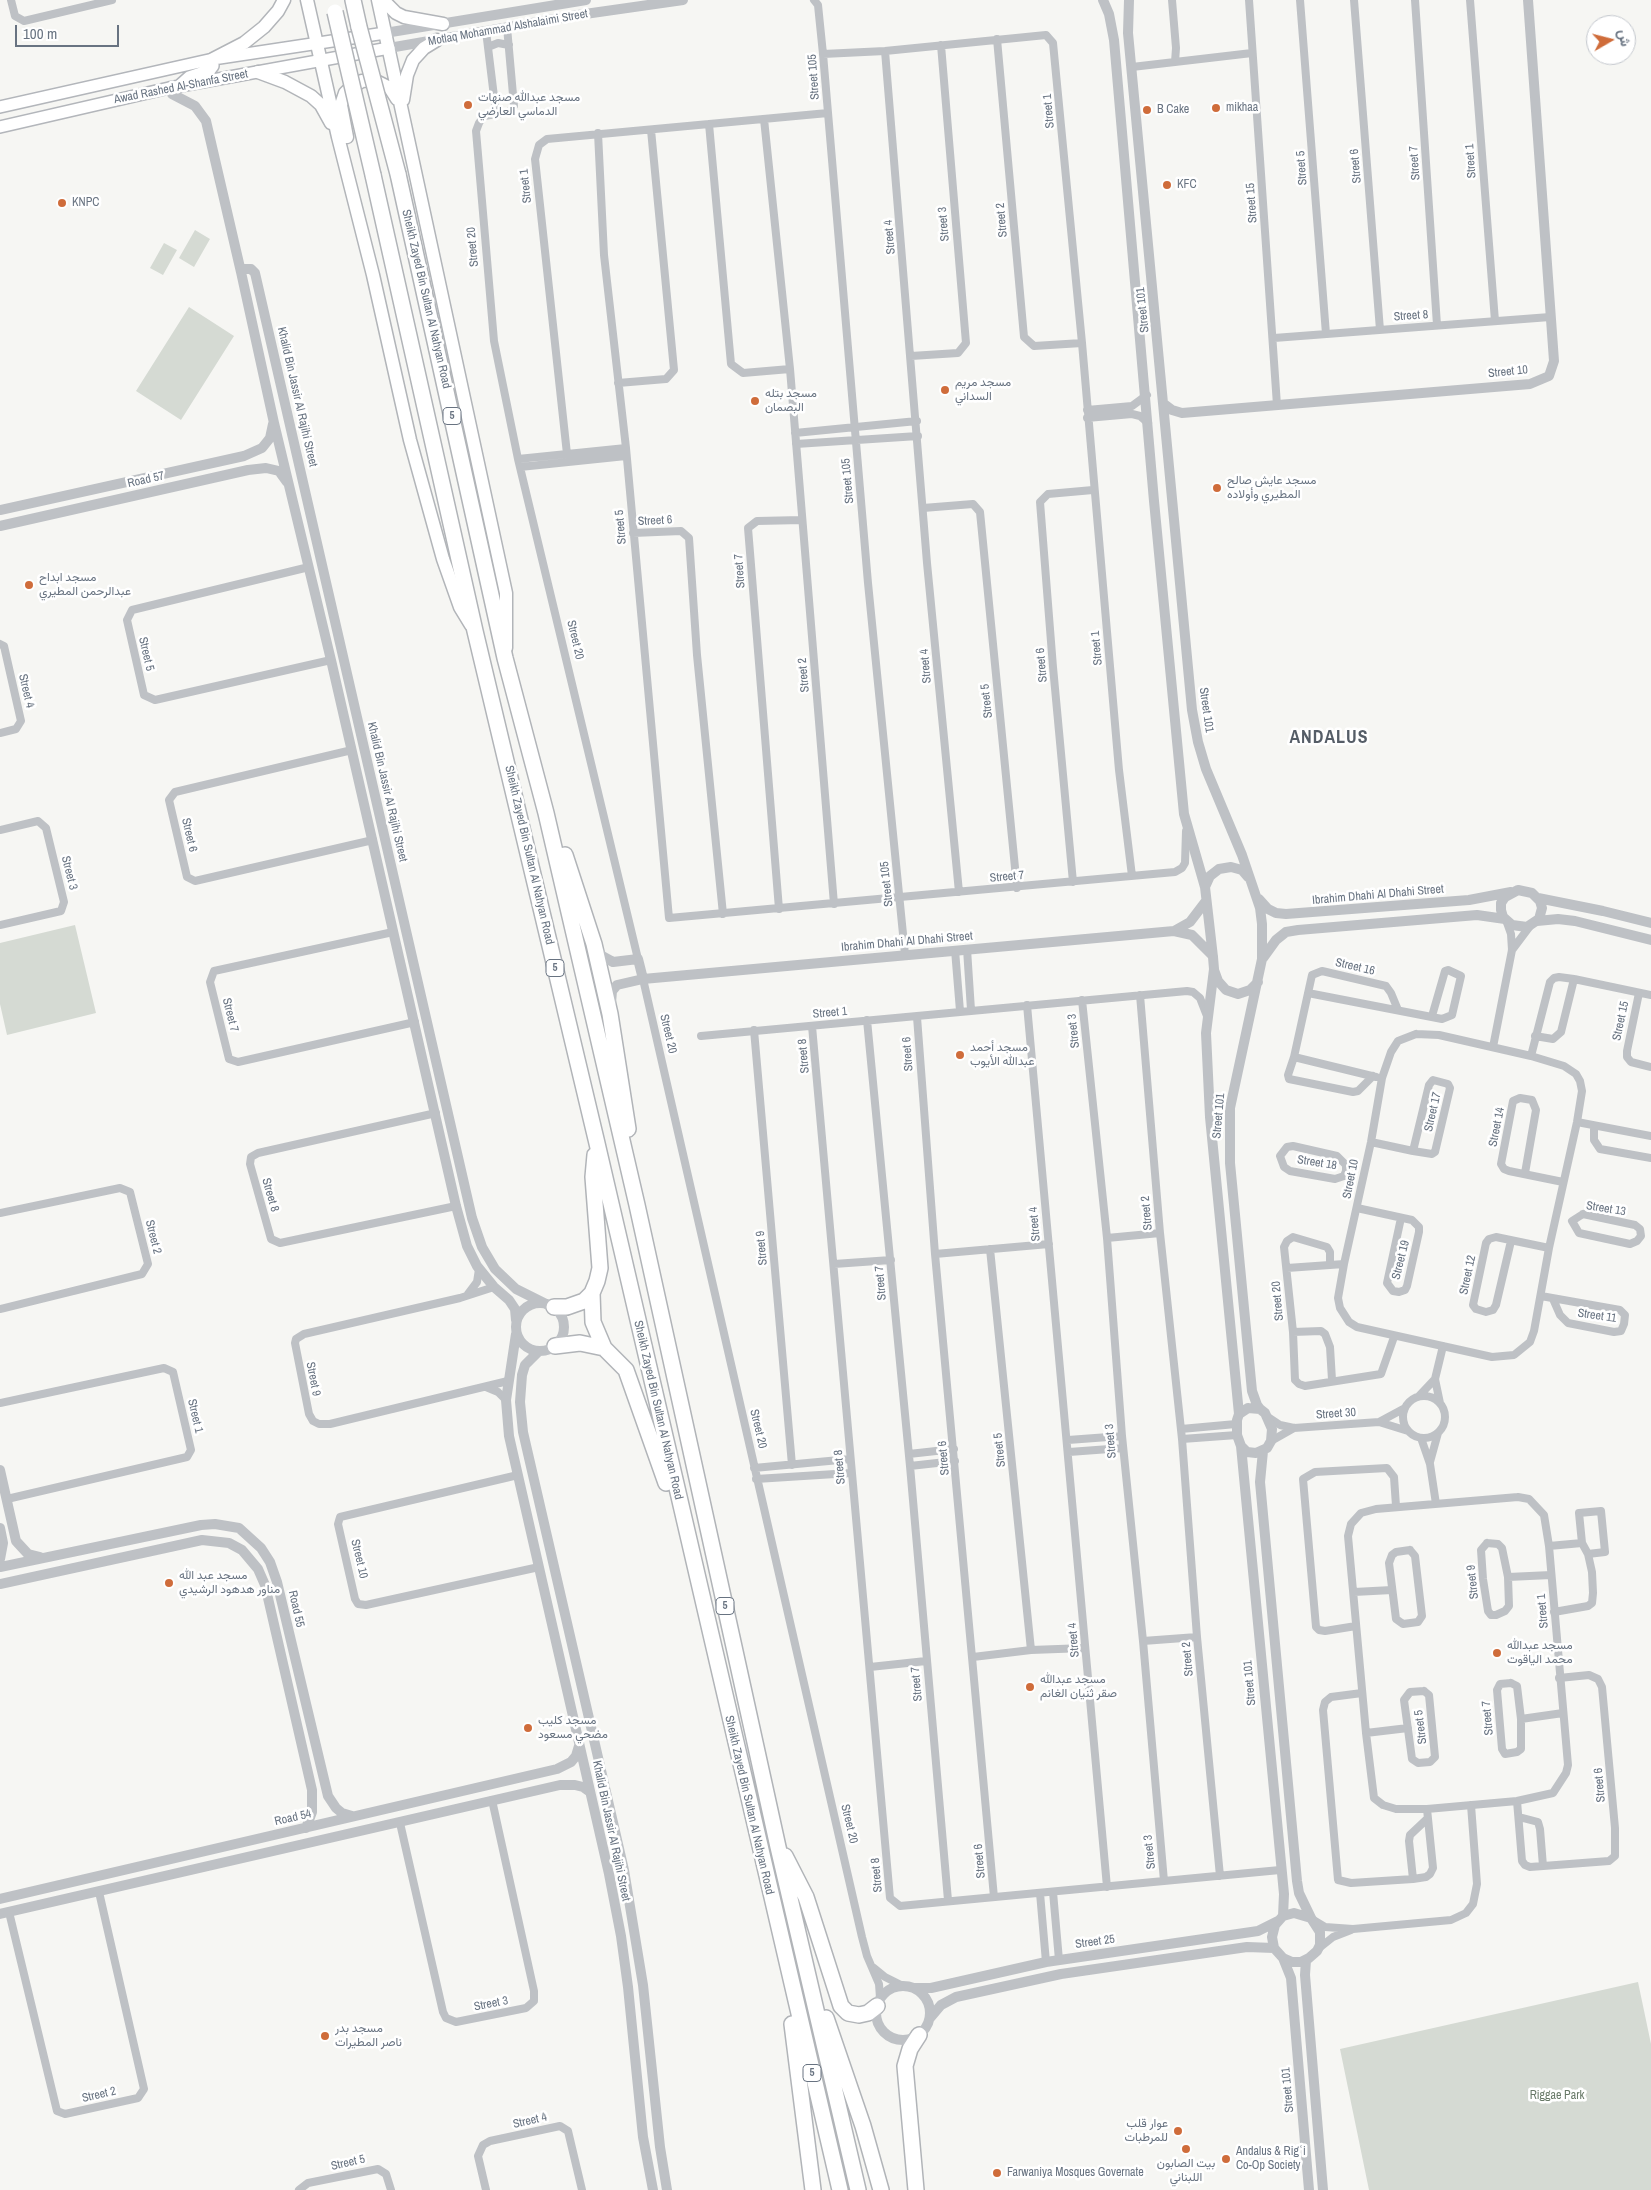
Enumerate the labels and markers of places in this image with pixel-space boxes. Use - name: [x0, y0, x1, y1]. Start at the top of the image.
- place label: مسجد عبدالله صنهات الدماسي العارضي: [478, 91, 580, 119]
- marker: مسجد عبدالله صنهات الدماسي العارضي: [462, 99, 474, 111]
- place label: mikhaa: [1226, 101, 1258, 115]
- marker: mikhaa: [1210, 102, 1222, 114]
- place label: B Cake: [1157, 103, 1189, 117]
- marker: B Cake: [1141, 104, 1153, 116]
- place label: KFC: [1177, 178, 1197, 192]
- marker: KFC: [1161, 179, 1173, 191]
- place label: KNPC: [72, 196, 99, 210]
- marker: KNPC: [56, 197, 68, 209]
- place label: مسجد مريم السداني: [955, 376, 1011, 404]
- marker: مسجد مريم السداني: [939, 384, 951, 396]
- place label: مسجد بتله البصمان: [765, 387, 817, 415]
- marker: مسجد بتله البصمان: [749, 395, 761, 407]
- place label: مسجد عايش صالح المطيري وأولاده: [1227, 474, 1316, 502]
- marker: مسجد عايش صالح المطيري وأولاده: [1211, 482, 1223, 494]
- place label: مسجد ابداح عبدالرحمن المطيري: [39, 571, 131, 599]
- marker: مسجد ابداح عبدالرحمن المطيري: [23, 579, 35, 591]
- place label: مسجد أحمد عبدالله الأيوب: [970, 1041, 1034, 1069]
- marker: مسجد أحمد عبدالله الأيوب: [954, 1049, 966, 1061]
- place label: مسجد عبد الله مناور هدهود الرشيدي: [179, 1569, 280, 1597]
- marker: مسجد عبد الله مناور هدهود الرشيدي: [163, 1577, 175, 1589]
- place label: مسجد عبدالله محمد الياقوت: [1507, 1639, 1573, 1667]
- marker: مسجد عبدالله محمد الياقوت: [1491, 1647, 1503, 1659]
- place label: مسجد عبدالله صقر ثنيان الغانم: [1040, 1673, 1117, 1701]
- marker: مسجد عبدالله صقر ثنيان الغانم: [1024, 1681, 1036, 1693]
- place label: مسجد كليب مضحي مسعود: [538, 1714, 608, 1742]
- marker: مسجد كليب مضحي مسعود: [522, 1722, 534, 1734]
- place label: مسجد بدر ناصر المطيرات: [335, 2022, 402, 2050]
- marker: مسجد بدر ناصر المطيرات: [319, 2030, 331, 2042]
- place label: عوار قلب للمرطبات: [1125, 2117, 1168, 2145]
- marker: عوار قلب للمرطبات: [1172, 2125, 1184, 2137]
- marker: بيت الصابون اللبناني: [1180, 2143, 1192, 2155]
- place label: Andalus & Rigʿi Co-Op Society: [1236, 2145, 1306, 2173]
- marker: Andalus & Rigʿi Co-Op Society: [1220, 2153, 1232, 2165]
- place label: بيت الصابون اللبناني: [1157, 2157, 1215, 2185]
- place label: Farwaniya Mosques Governate: [1007, 2166, 1144, 2180]
- marker: Farwaniya Mosques Governate: [991, 2167, 1003, 2179]

